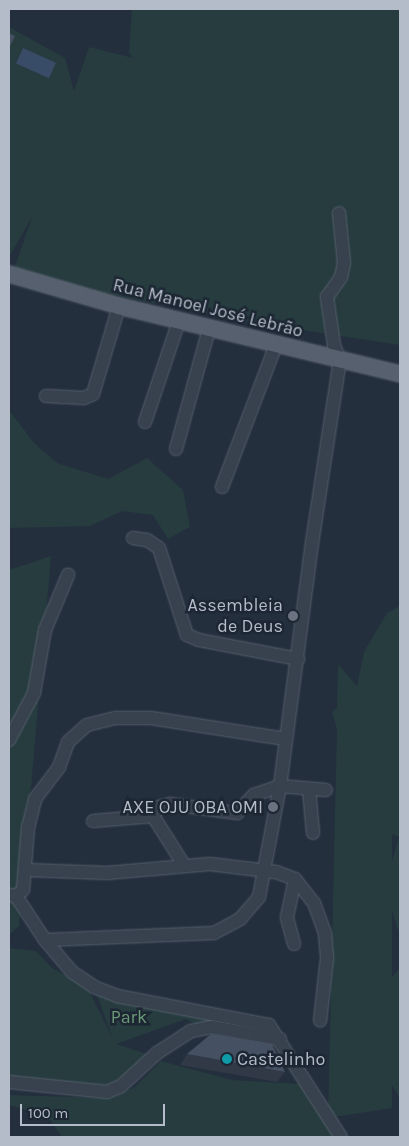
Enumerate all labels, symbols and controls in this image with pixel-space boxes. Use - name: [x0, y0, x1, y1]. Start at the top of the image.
- street label: Rua Manoel José Lebrão: [111, 274, 305, 342]
- place label: Assembleia de Deus: [187, 595, 283, 638]
- marker: Assembleia de Deus: [287, 610, 299, 622]
- place label: AXE OJU OBA OMI: [122, 796, 263, 818]
- marker: AXE OJU OBA OMI: [267, 801, 279, 813]
- park label: Park: [111, 1006, 147, 1028]
- place label: Castelinho: [237, 1048, 325, 1070]
- marker: Castelinho: [221, 1053, 233, 1065]
- scale bar: [22, 1094, 168, 1126]
- text: 100 m: [28, 1104, 68, 1122]

